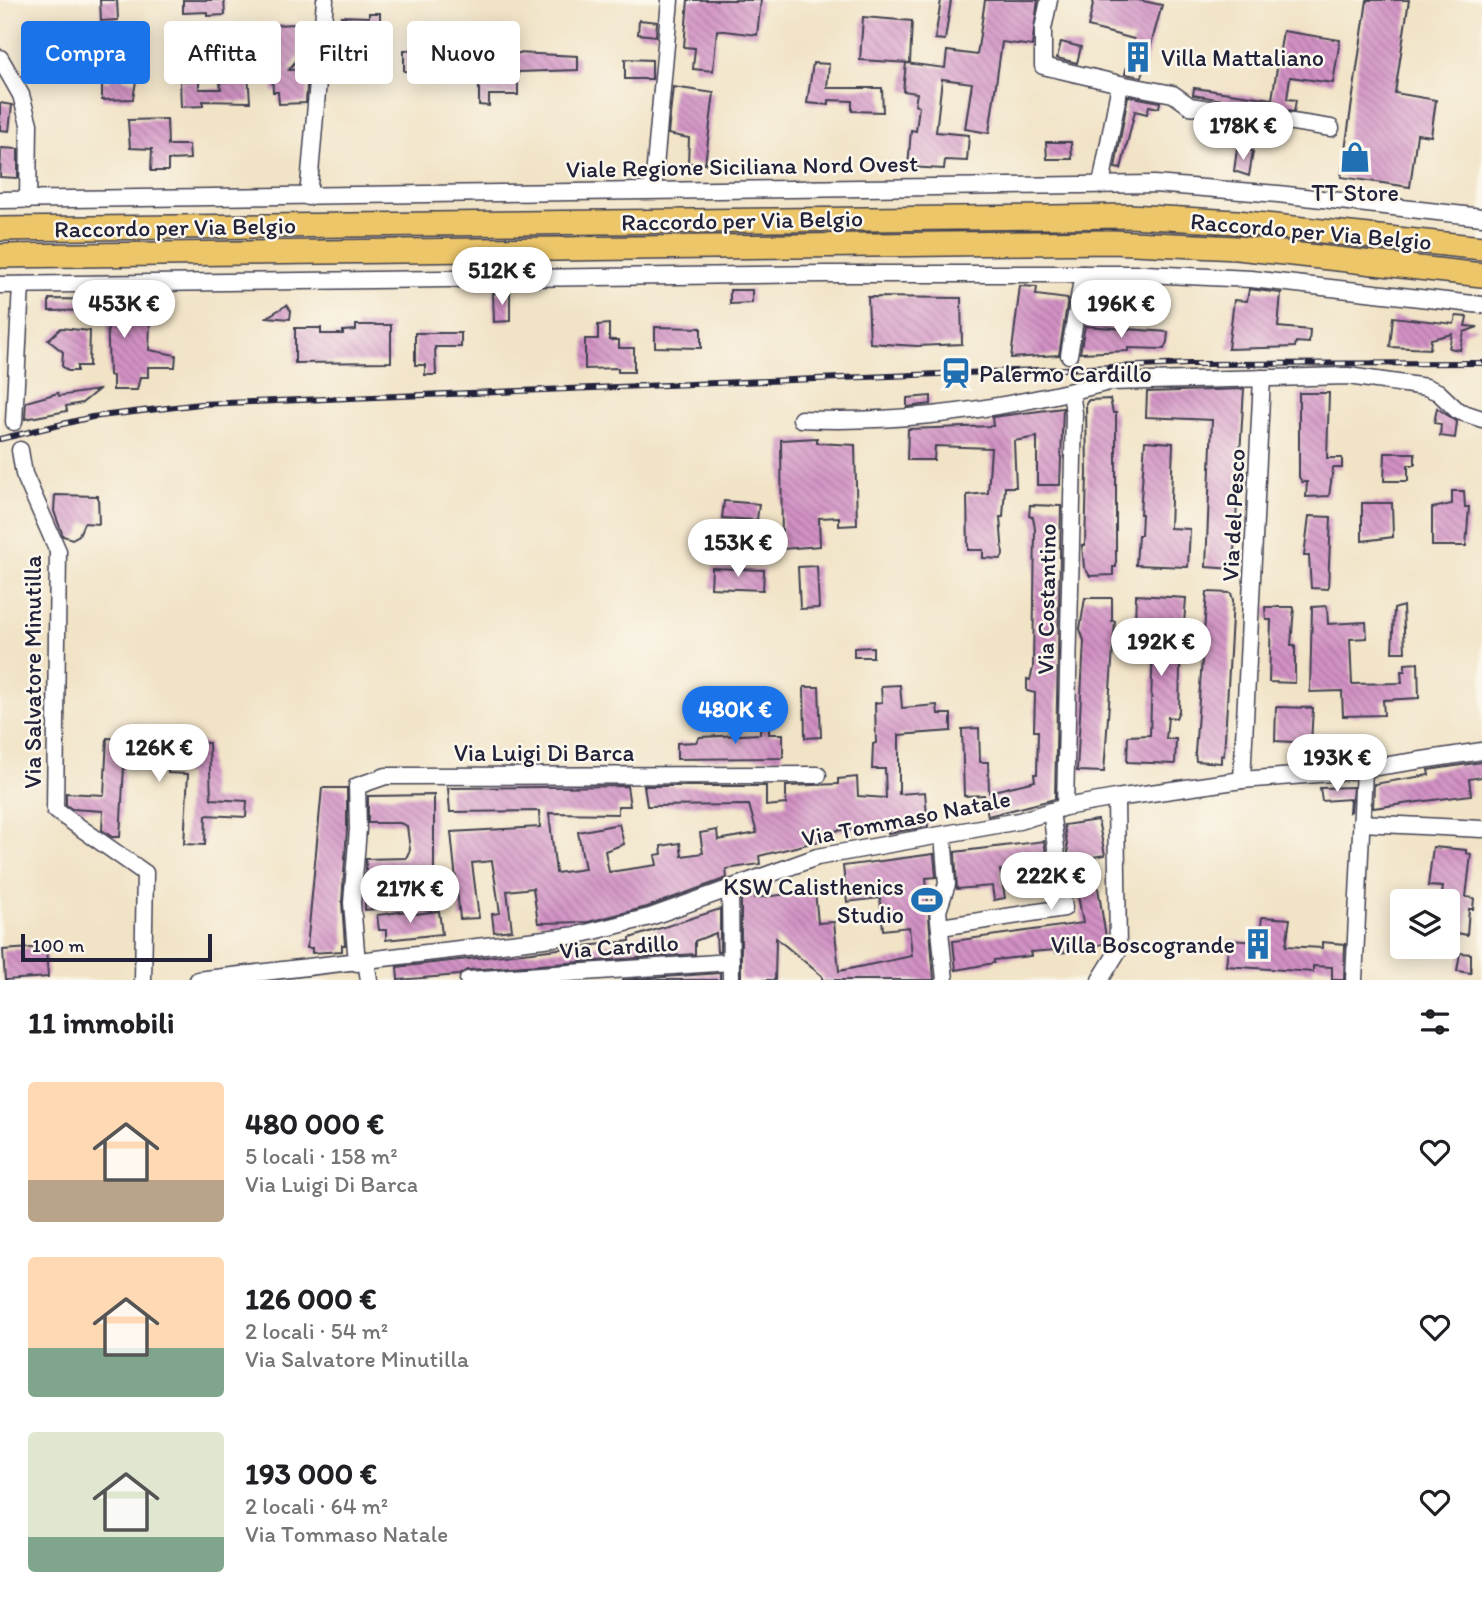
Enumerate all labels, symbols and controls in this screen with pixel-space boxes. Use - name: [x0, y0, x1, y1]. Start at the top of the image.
- chip: Compra: [21, 21, 150, 84]
- chip: Affitta: [164, 21, 281, 84]
- chip: Filtri: [295, 21, 393, 84]
- chip: Nuovo: [407, 21, 520, 84]
- building icon: Villa Mattaliano: [1121, 40, 1155, 74]
- place label: Villa Mattaliano: [1161, 43, 1324, 72]
- pin: 178K €: [1186, 102, 1300, 162]
- text: 178K €: [1209, 111, 1277, 139]
- shop icon: TT Store: [1338, 140, 1372, 174]
- street label: Viale Regione Siciliana Nord Ovest: [566, 148, 918, 184]
- place label: TT Store: [1311, 178, 1399, 207]
- street label: Raccordo per Via Belgio: [621, 203, 863, 237]
- street label: Raccordo per Via Belgio: [1189, 206, 1433, 256]
- street label: Raccordo per Via Belgio: [54, 210, 296, 244]
- pin: 512K €: [445, 247, 559, 307]
- text: 512K €: [468, 256, 536, 284]
- pin: 453K €: [67, 280, 181, 340]
- pin: 196K €: [1064, 280, 1178, 340]
- text: 453K €: [88, 289, 160, 317]
- text: 196K €: [1087, 289, 1155, 317]
- station icon: Palermo Cardillo: [939, 356, 973, 390]
- place label: Palermo Cardillo: [979, 359, 1152, 388]
- street label: Via del Pesco: [1215, 448, 1251, 582]
- pin: 153K €: [681, 520, 795, 579]
- street label: Via Costantino: [1030, 523, 1062, 675]
- text: 153K €: [704, 528, 772, 556]
- street label: Via Salvatore Minutilla: [18, 555, 47, 789]
- pin: 192K €: [1104, 618, 1218, 678]
- text: 192K €: [1127, 627, 1195, 655]
- pin: 480K €: [678, 686, 792, 746]
- text: 480K €: [698, 695, 772, 723]
- pin: 126K €: [102, 724, 216, 784]
- text: 126K €: [125, 733, 193, 761]
- pin: 193K €: [1280, 734, 1394, 794]
- street label: Via Luigi Di Barca: [454, 738, 634, 767]
- text: 193K €: [1303, 743, 1371, 771]
- street label: Via Tommaso Natale: [799, 784, 1013, 852]
- pin: 222K €: [994, 852, 1108, 912]
- text: 222K €: [1016, 861, 1086, 889]
- pin: 217K €: [353, 866, 467, 925]
- place label: KSW Calisthenics Studio: [723, 872, 904, 929]
- text: 217K €: [376, 874, 444, 902]
- sports icon: KSW Calisthenics Studio: [910, 883, 944, 917]
- map controls: [1390, 889, 1460, 959]
- button: layers: [1390, 889, 1460, 959]
- street label: Via Cardillo: [558, 927, 680, 965]
- building icon: Villa Boscogrande: [1241, 927, 1275, 961]
- place label: Villa Boscogrande: [1051, 930, 1235, 959]
- scale bar: [21, 931, 212, 963]
- text: 100 m: [32, 934, 84, 957]
- icon: filters: [1416, 1003, 1454, 1041]
- text: 11 immobili: [28, 1004, 174, 1041]
- text: 480 000 €: [245, 1105, 384, 1142]
- icon: home: [84, 1110, 168, 1194]
- icon: heart: [1416, 1133, 1454, 1171]
- text: 5 locali · 158 m²: [245, 1142, 398, 1170]
- text: Via Luigi Di Barca: [245, 1170, 418, 1198]
- text: 126 000 €: [245, 1280, 377, 1317]
- icon: home: [84, 1285, 168, 1369]
- icon: heart: [1416, 1308, 1454, 1346]
- text: 2 locali · 54 m²: [245, 1317, 388, 1345]
- text: Via Salvatore Minutilla: [245, 1345, 469, 1373]
- text: 193 000 €: [245, 1455, 377, 1492]
- icon: home: [84, 1460, 168, 1544]
- icon: heart: [1416, 1483, 1454, 1521]
- text: 2 locali · 64 m²: [245, 1492, 388, 1520]
- text: Via Tommaso Natale: [245, 1520, 448, 1548]

